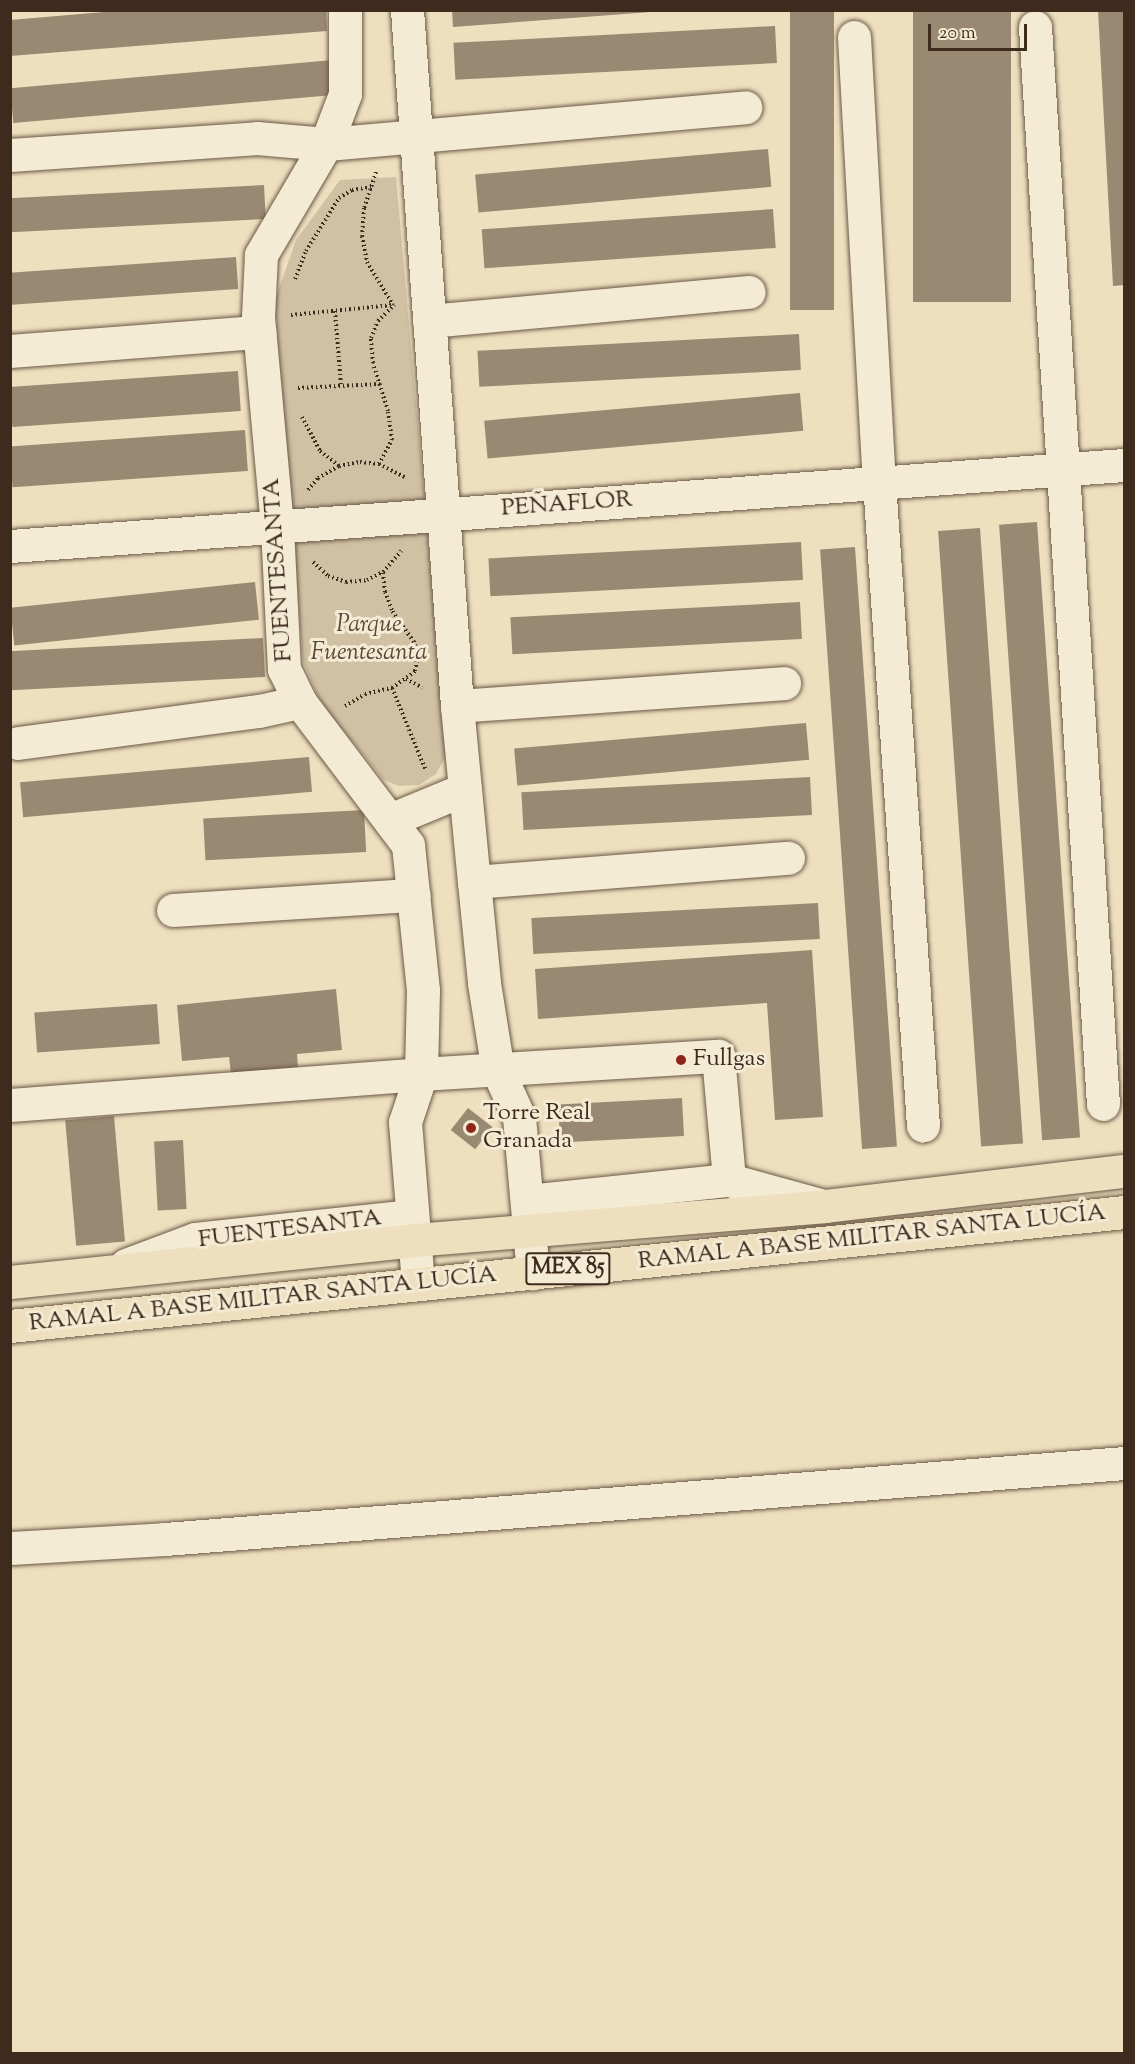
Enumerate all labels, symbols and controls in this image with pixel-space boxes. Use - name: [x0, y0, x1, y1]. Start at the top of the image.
- scale bar: [931, 12, 1030, 50]
- text: 20 m: [939, 21, 976, 47]
- street label: FUENTESANTA: [258, 477, 300, 663]
- street label: PEÑAFLOR: [500, 486, 634, 524]
- park label: Parque Fuentesanta: [311, 612, 427, 668]
- place label: Fullgas: [693, 1046, 765, 1074]
- marker: Fullgas: [674, 1053, 688, 1067]
- place label: Torre Real Granada: [483, 1100, 591, 1156]
- marker: Torre Real Granada: [464, 1121, 478, 1135]
- street label: RAMAL A BASE MILITAR SANTA LUCÍA: [637, 1199, 1107, 1277]
- street label: FUENTESANTA: [197, 1204, 383, 1256]
- road number: MEX 85: [524, 1250, 612, 1288]
- street label: RAMAL A BASE MILITAR SANTA LUCÍA: [28, 1261, 498, 1339]

